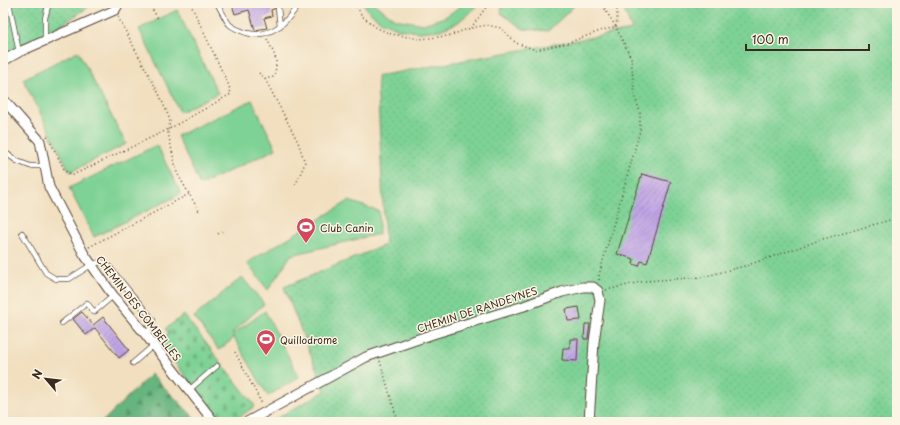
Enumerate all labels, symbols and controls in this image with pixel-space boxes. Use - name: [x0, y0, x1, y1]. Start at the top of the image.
- scale bar: [746, 26, 869, 52]
- text: 100 m: [752, 30, 789, 48]
- sports icon: Club Canin: [295, 216, 317, 244]
- place label: Club Canin: [320, 220, 374, 235]
- street label: CHEMIN DES COMBELLES: [93, 252, 185, 364]
- street label: CHEMIN DE RANDEYNES: [415, 282, 539, 336]
- sports icon: Quillodrome: [255, 328, 277, 356]
- place label: Quillodrome: [280, 332, 337, 347]
- north arrow: [26, 359, 66, 399]
- text: N: [27, 366, 46, 382]

